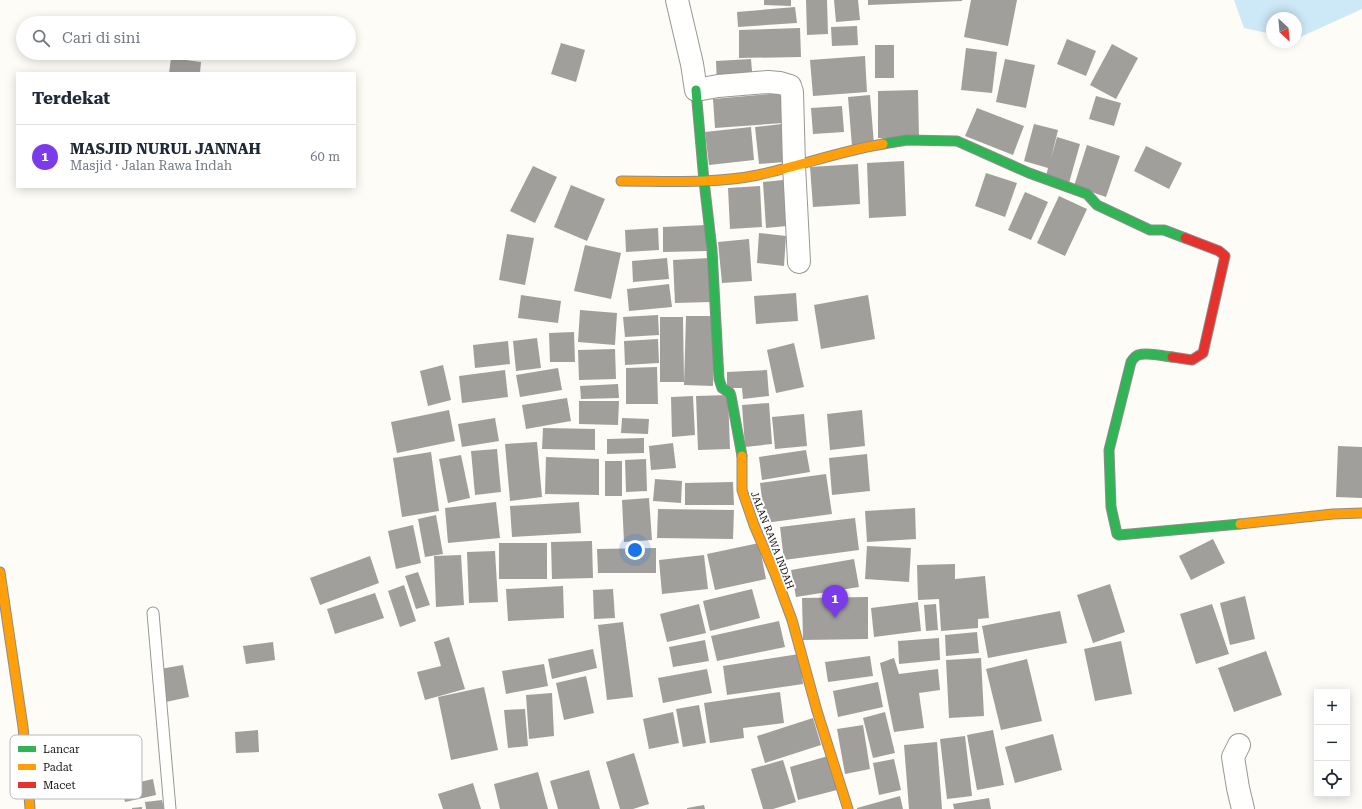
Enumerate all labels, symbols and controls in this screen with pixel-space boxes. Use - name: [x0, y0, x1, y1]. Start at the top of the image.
- north arrow: [1266, 12, 1302, 48]
- search box: [16, 16, 356, 60]
- icon: search: [30, 27, 52, 49]
- text: Cari di sini: [62, 29, 140, 47]
- text: Terdekat: [32, 88, 110, 108]
- text: MASJID NURUL JANNAH: [70, 140, 261, 158]
- text: 1: [41, 149, 49, 164]
- text: 60 m: [310, 149, 340, 164]
- text: Masjid · Jalan Rawa Indah: [70, 158, 232, 173]
- street label: JALAN RAWA INDAH: [749, 490, 796, 591]
- your location: [625, 540, 645, 560]
- pin: 1: [822, 585, 848, 618]
- map controls: [1314, 689, 1350, 797]
- button: +: [1314, 689, 1350, 725]
- button: −: [1314, 725, 1350, 761]
- legend: [10, 735, 142, 799]
- text: Lancar: [43, 743, 80, 756]
- text: Padat: [43, 761, 73, 774]
- button: locate: [1314, 761, 1350, 797]
- text: Macet: [43, 779, 76, 792]

